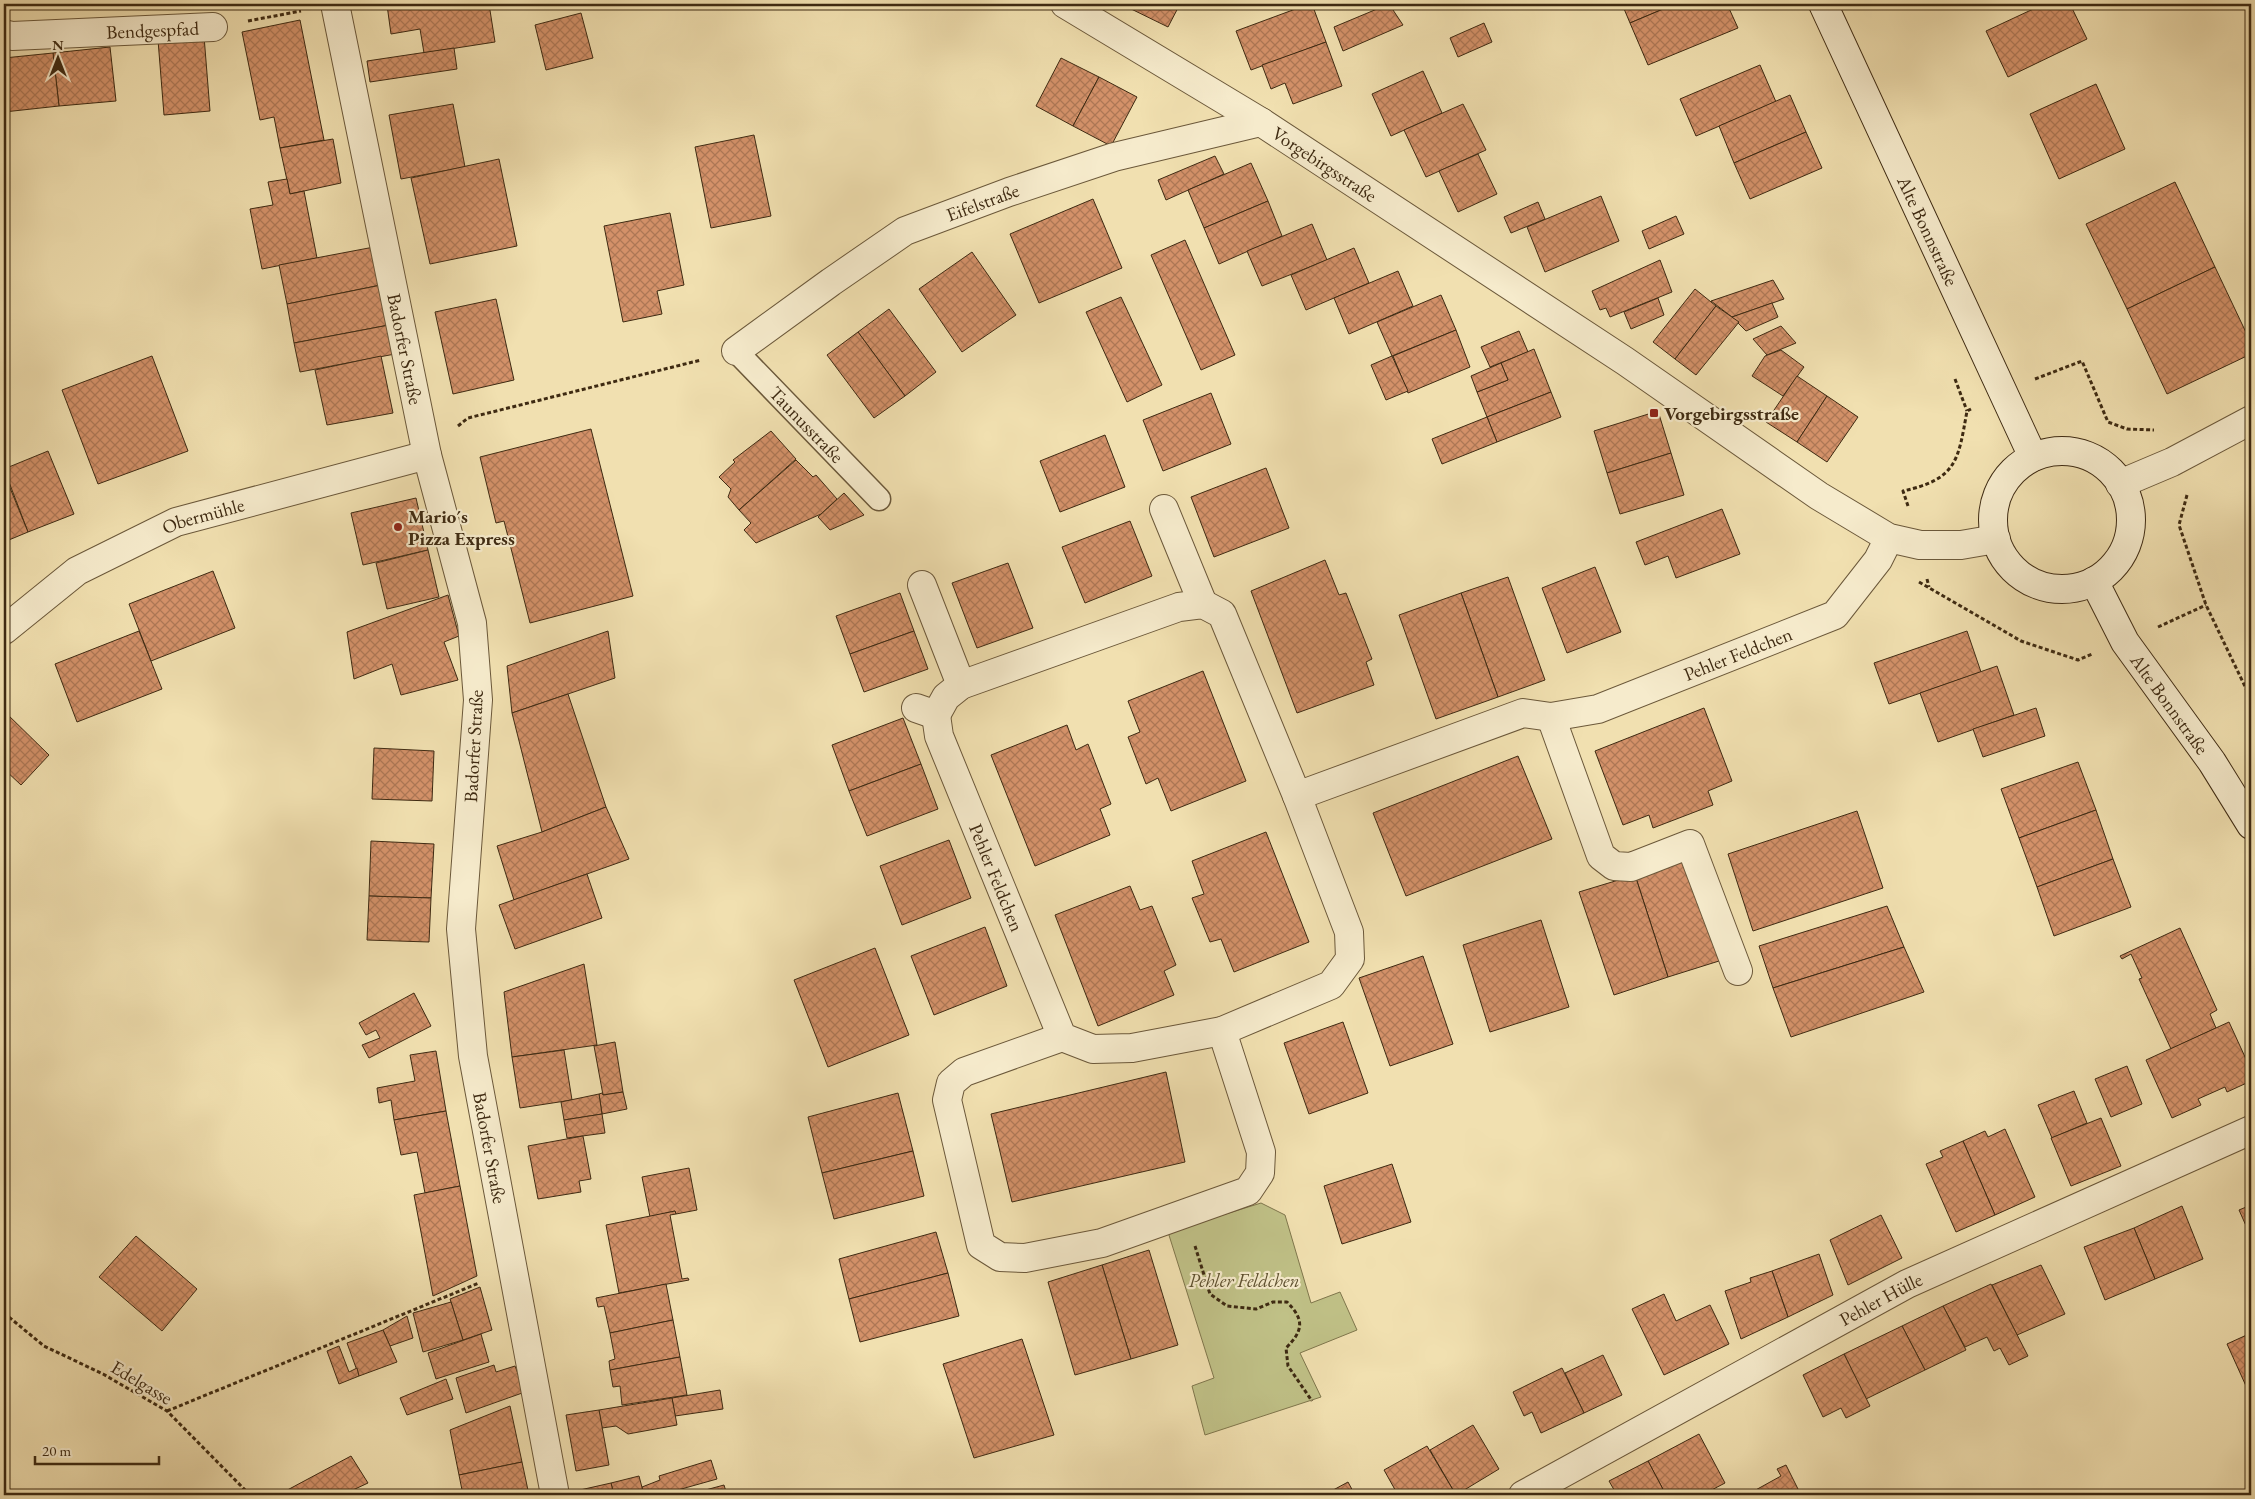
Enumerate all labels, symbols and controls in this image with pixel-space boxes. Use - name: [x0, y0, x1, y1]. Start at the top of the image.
- street label: Bendgespfad: [106, 16, 200, 45]
- north arrow: [32, 32, 82, 82]
- text: N: [52, 36, 64, 54]
- street label: Vorgebirgsstraße: [1267, 121, 1382, 208]
- street label: Alte Bonnstraße: [1891, 171, 1964, 290]
- street label: Eifelstraße: [943, 178, 1022, 227]
- street label: Badorfer Straße: [381, 291, 428, 407]
- street label: Taunusstraße: [764, 381, 849, 468]
- place label: Vorgebirgsstraße: [1664, 401, 1799, 426]
- marker: Vorgebirgsstraße: [1648, 407, 1660, 419]
- street label: Obermühle: [158, 492, 247, 540]
- place label: Mario´s Pizza Express: [408, 504, 515, 551]
- marker: Mario´s Pizza Express: [392, 521, 404, 533]
- street label: Pehler Feldchen: [1680, 621, 1796, 687]
- street label: Alte Bonnstraße: [2124, 648, 2214, 760]
- street label: Badorfer Straße: [458, 689, 489, 803]
- street label: Pehler Feldchen: [963, 820, 1030, 935]
- street label: Badorfer Straße: [467, 1090, 512, 1206]
- street label: Pehler Hülle: [1835, 1267, 1926, 1332]
- park label: Pehler Feldchen: [1189, 1268, 1299, 1293]
- street label: Edelgasse: [106, 1354, 177, 1410]
- scale bar: [35, 1434, 159, 1466]
- text: 20 m: [42, 1441, 71, 1460]

